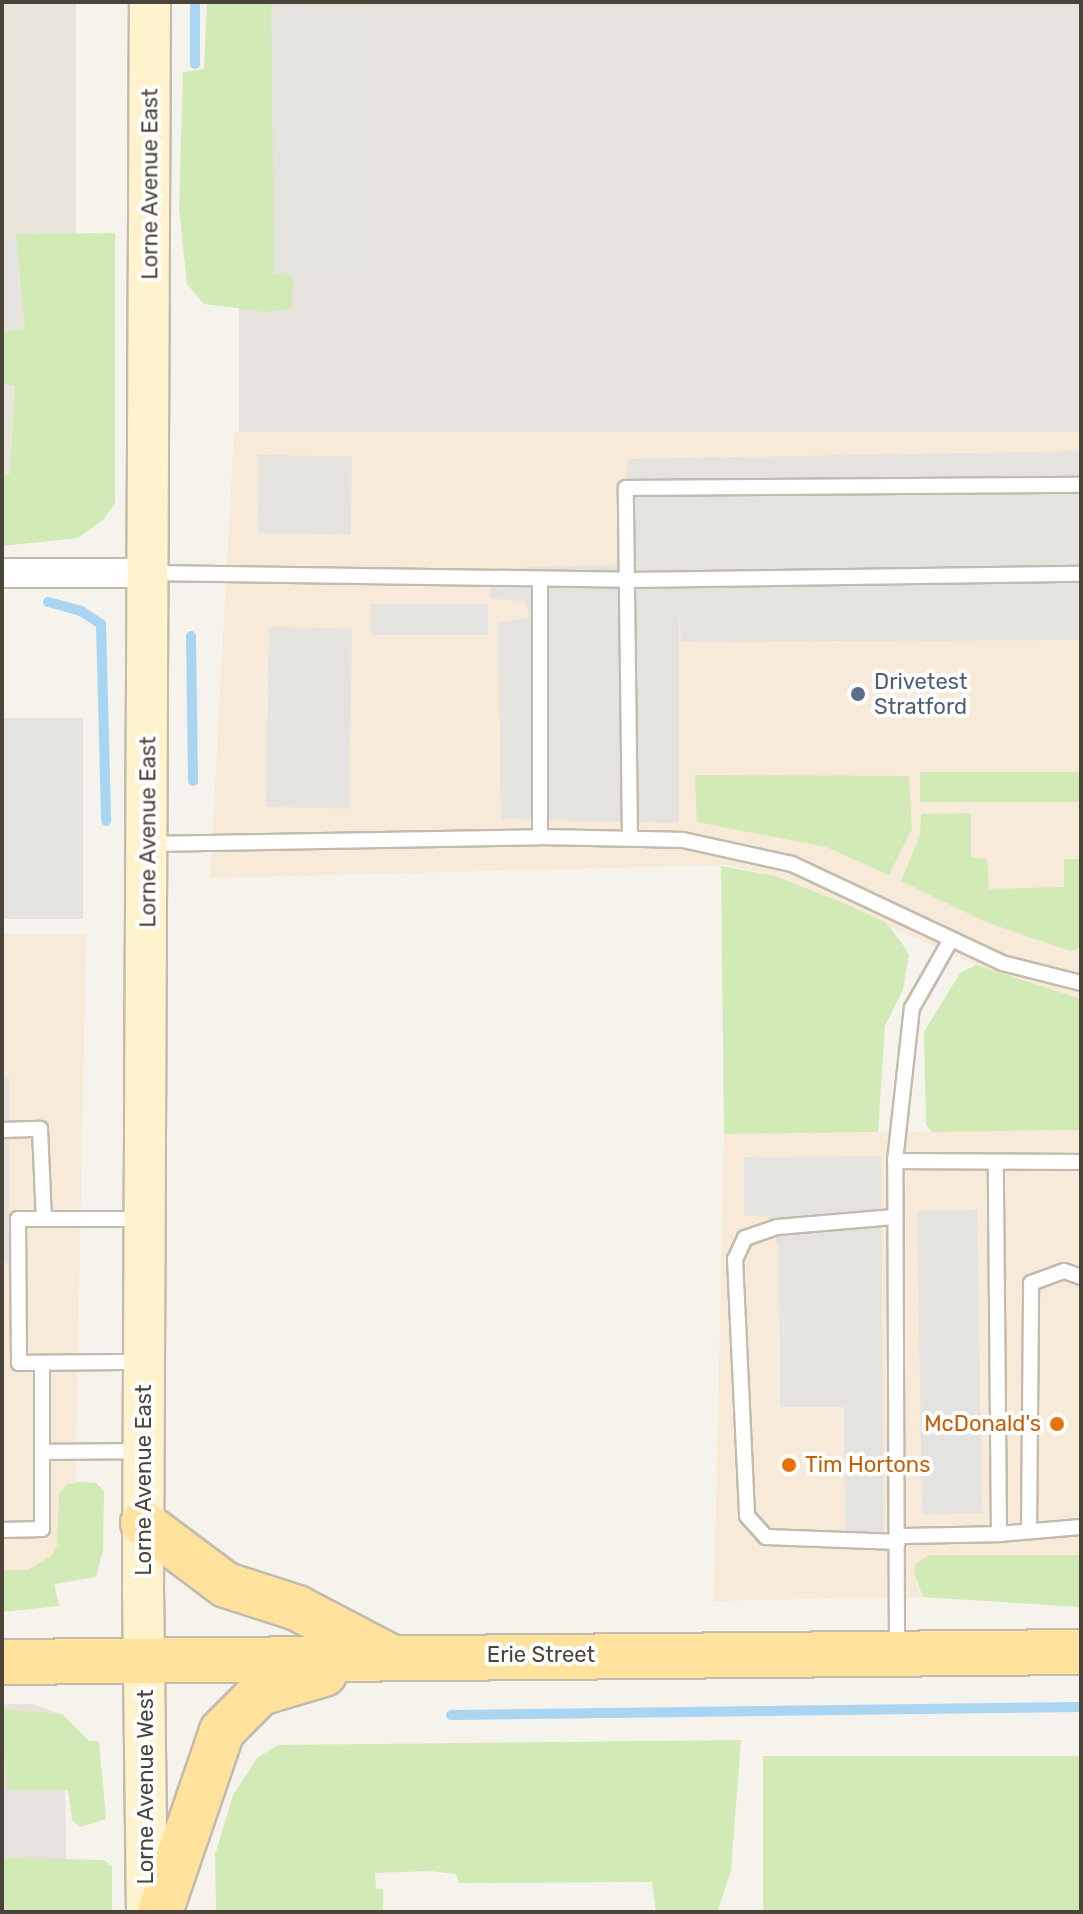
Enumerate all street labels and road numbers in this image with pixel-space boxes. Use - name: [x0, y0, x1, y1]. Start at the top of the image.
- street label: Lorne Avenue East: [137, 88, 163, 280]
- street label: Lorne Avenue East: [135, 736, 161, 928]
- street label: Lorne Avenue East: [131, 1384, 157, 1576]
- street label: Erie Street: [487, 1642, 595, 1668]
- street label: Lorne Avenue West: [133, 1689, 159, 1885]

